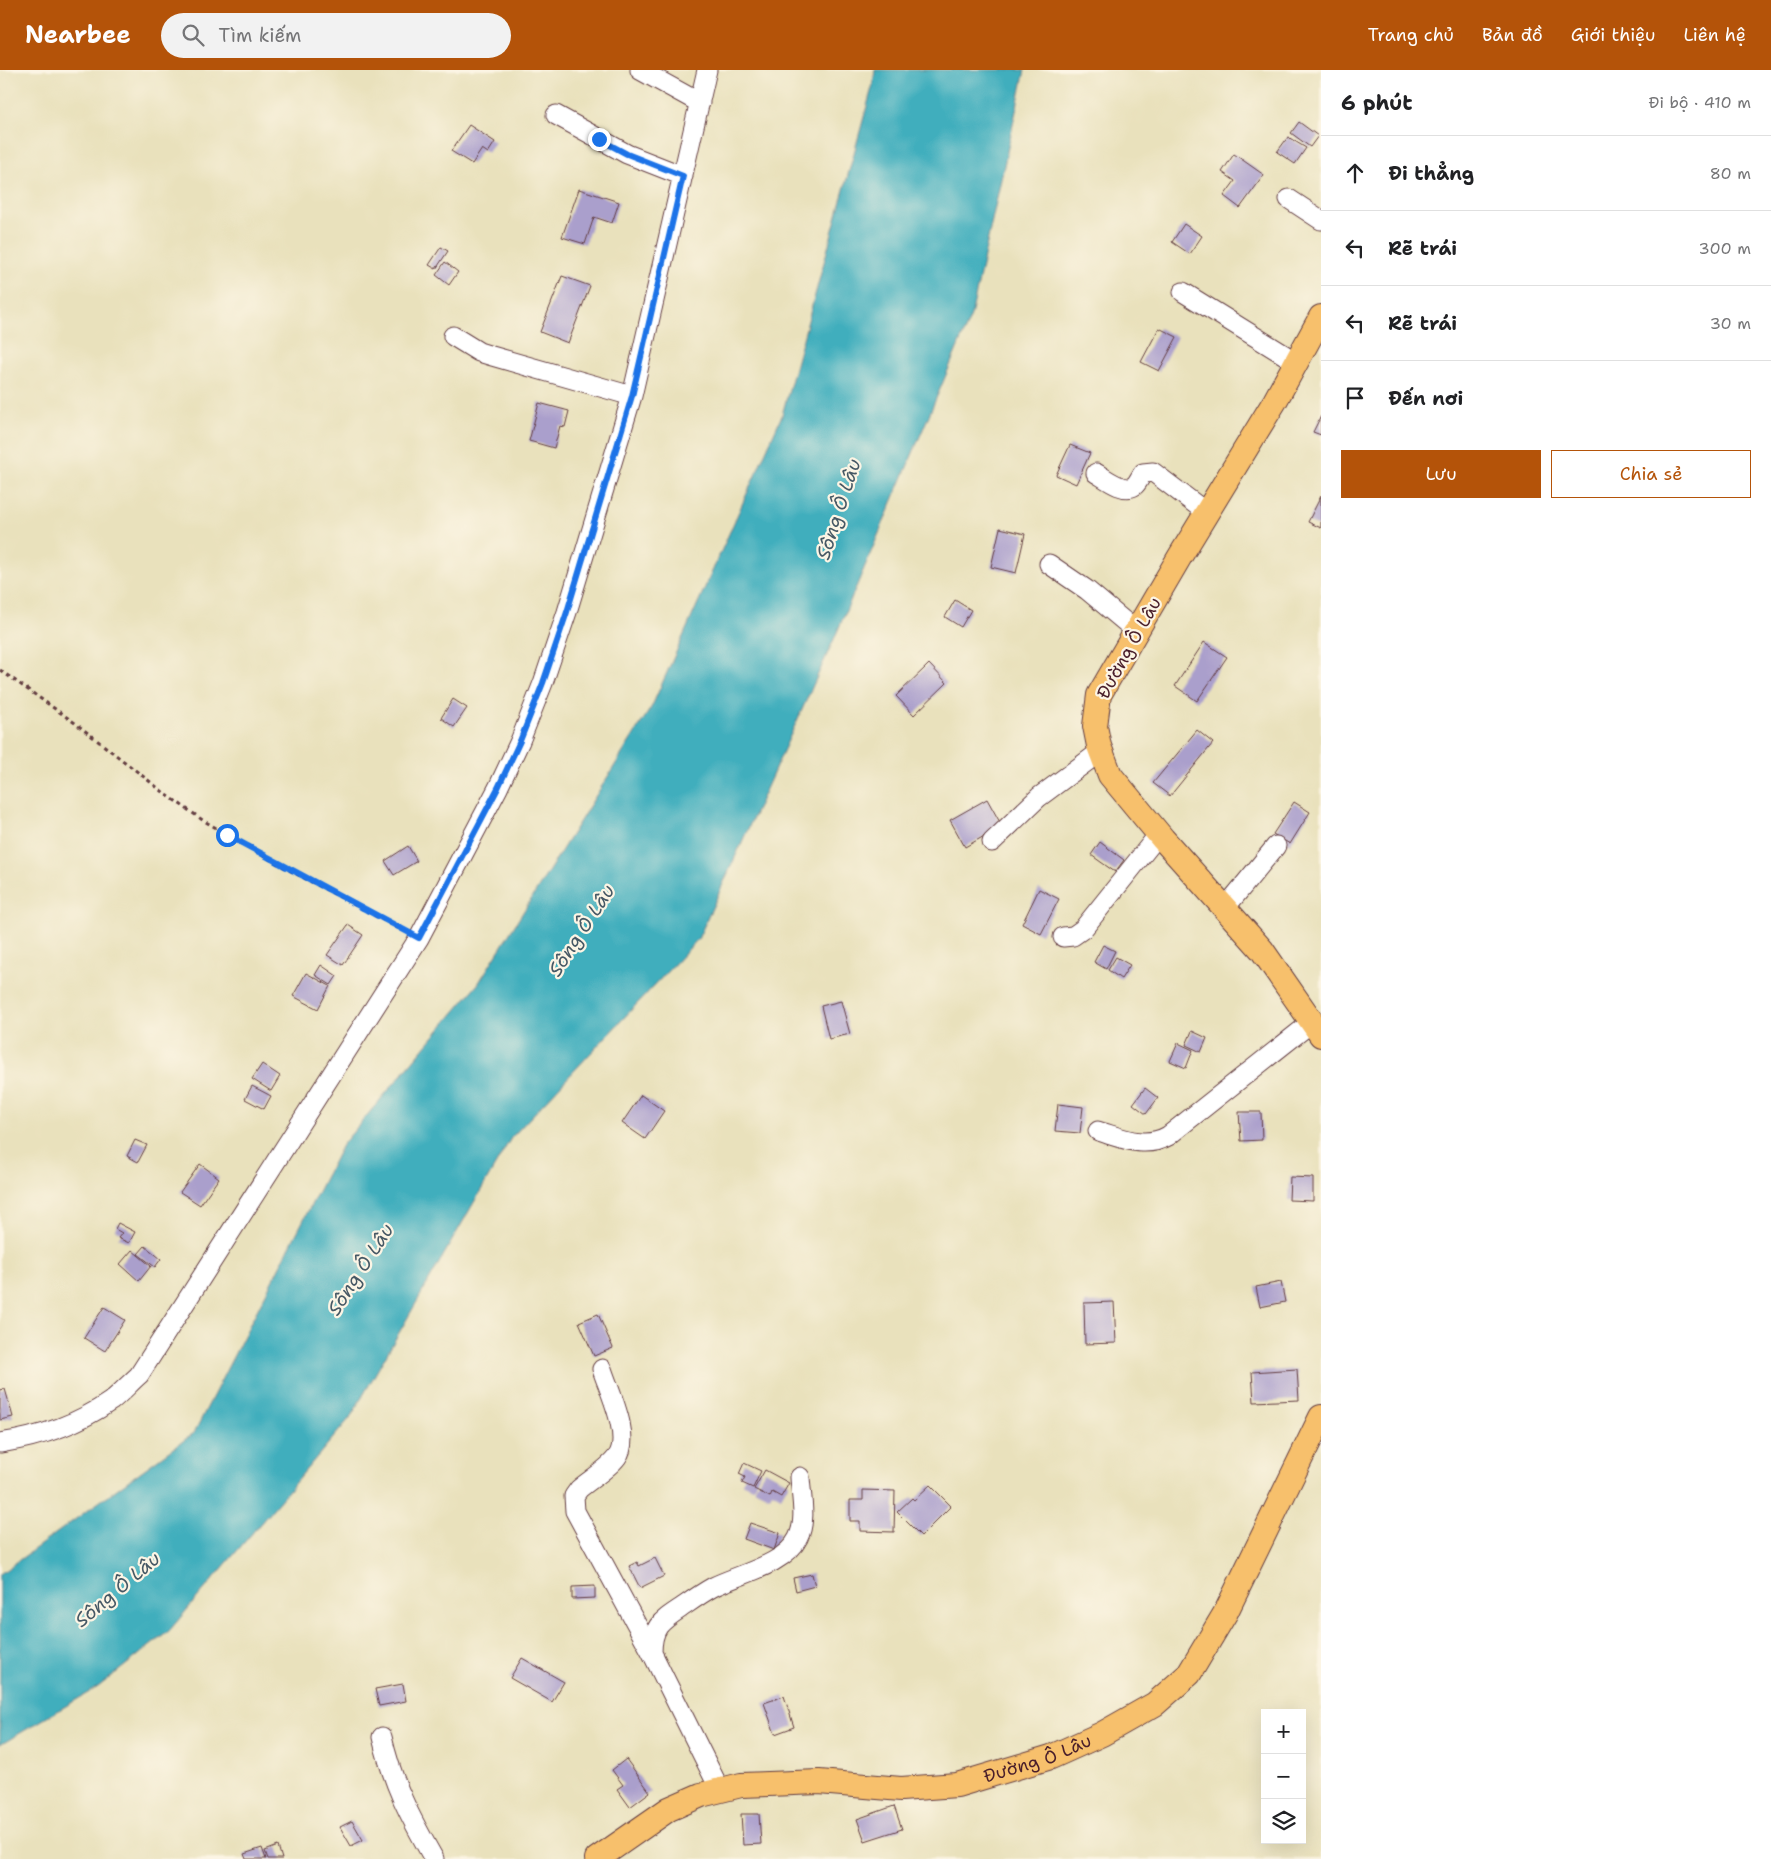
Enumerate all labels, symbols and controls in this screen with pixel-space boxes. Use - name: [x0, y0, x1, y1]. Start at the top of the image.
- search box: [161, 13, 511, 58]
- text: Nearbee: [25, 19, 131, 51]
- icon: search: [179, 21, 207, 49]
- text: Tìm kiếm: [219, 23, 301, 48]
- text: Trang chủ: [1368, 23, 1454, 47]
- text: Bản đồ: [1482, 23, 1543, 47]
- text: Giới thiệu: [1571, 23, 1655, 47]
- text: Liên hệ: [1683, 23, 1746, 47]
- text: 6 phút: [1341, 89, 1413, 117]
- text: Đi bộ · 410 m: [1649, 92, 1751, 113]
- route end: [588, 128, 611, 151]
- icon: ahead: [1341, 159, 1369, 187]
- text: Đi thẳng: [1388, 161, 1474, 186]
- text: 80 m: [1710, 163, 1751, 184]
- icon: left: [1341, 234, 1369, 262]
- text: Rẽ trái: [1388, 236, 1457, 261]
- text: 300 m: [1699, 238, 1751, 259]
- icon: left: [1341, 309, 1369, 337]
- text: Rẽ trái: [1388, 311, 1457, 336]
- text: 30 m: [1710, 313, 1751, 334]
- icon: arrive: [1341, 384, 1369, 412]
- text: Đến nơi: [1388, 386, 1463, 411]
- button: Lưu: [1341, 450, 1541, 498]
- button: Chia sẻ: [1551, 450, 1751, 498]
- water label: Sông Ô Lâu: [809, 455, 867, 563]
- street label: Đường Ô Lâu: [1091, 593, 1167, 703]
- route start: [216, 824, 239, 847]
- water label: Sông Ô Lâu: [542, 879, 620, 981]
- water label: Sông Ô Lâu: [321, 1218, 399, 1320]
- water label: Sông Ô Lâu: [69, 1545, 165, 1633]
- map controls: [1261, 1709, 1306, 1844]
- button: +: [1261, 1709, 1306, 1754]
- street label: Đường Ô Lâu: [981, 1728, 1095, 1788]
- button: −: [1261, 1754, 1306, 1799]
- button: layers: [1261, 1799, 1306, 1844]

